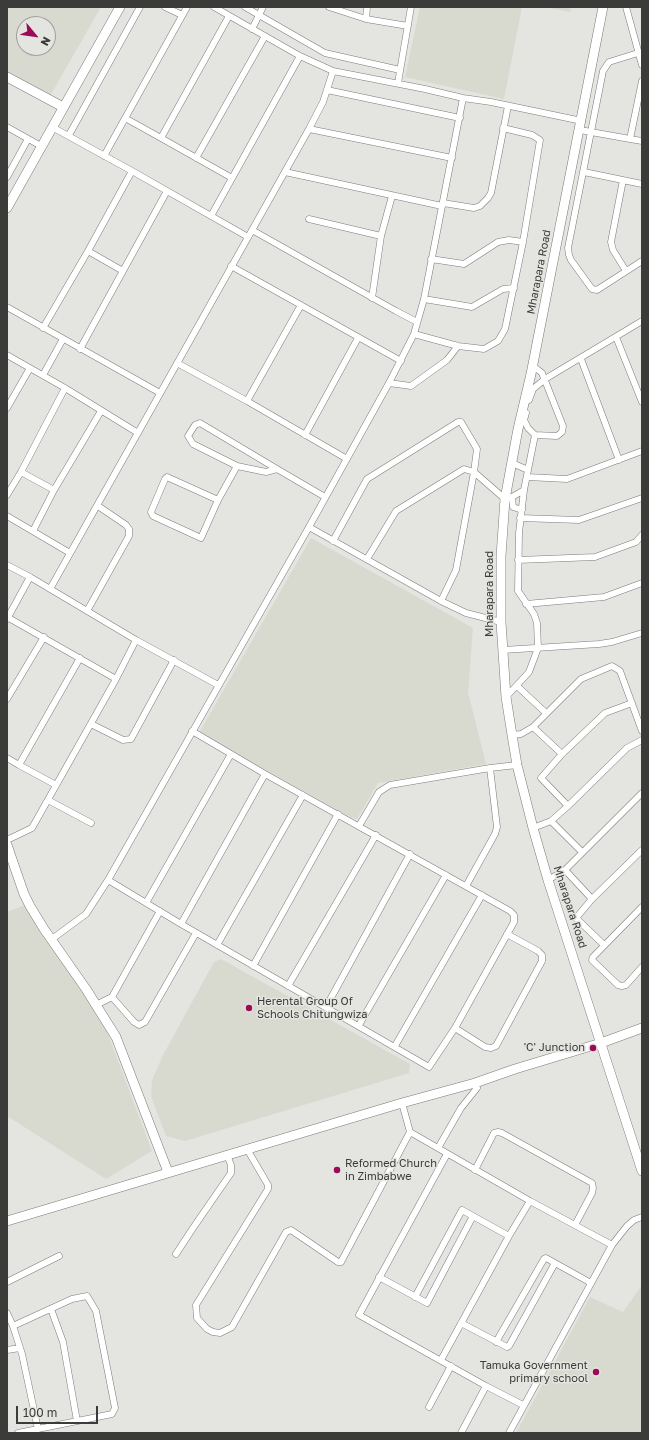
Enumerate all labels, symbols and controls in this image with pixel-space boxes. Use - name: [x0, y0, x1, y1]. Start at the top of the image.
- north arrow: [16, 16, 56, 56]
- text: N: [38, 35, 54, 48]
- street label: Mharapara Road: [524, 229, 554, 315]
- street label: Mharapara Road: [483, 551, 497, 637]
- street label: Mharapara Road: [550, 864, 590, 950]
- place label: Herental Group Of Schools Chitungwiza: [257, 995, 368, 1021]
- marker: Herental Group Of Schools Chitungwiza: [244, 1003, 254, 1013]
- place label: 'C' Junction: [524, 1041, 585, 1055]
- marker: 'C' Junction: [588, 1043, 598, 1053]
- place label: Reformed Church in Zimbabwe: [345, 1157, 437, 1183]
- marker: Reformed Church in Zimbabwe: [332, 1165, 342, 1175]
- place label: Tamuka Government primary school: [480, 1359, 588, 1385]
- marker: Tamuka Government primary school: [591, 1367, 601, 1377]
- scale bar: [18, 1398, 100, 1424]
- text: 100 m: [23, 1405, 57, 1420]

